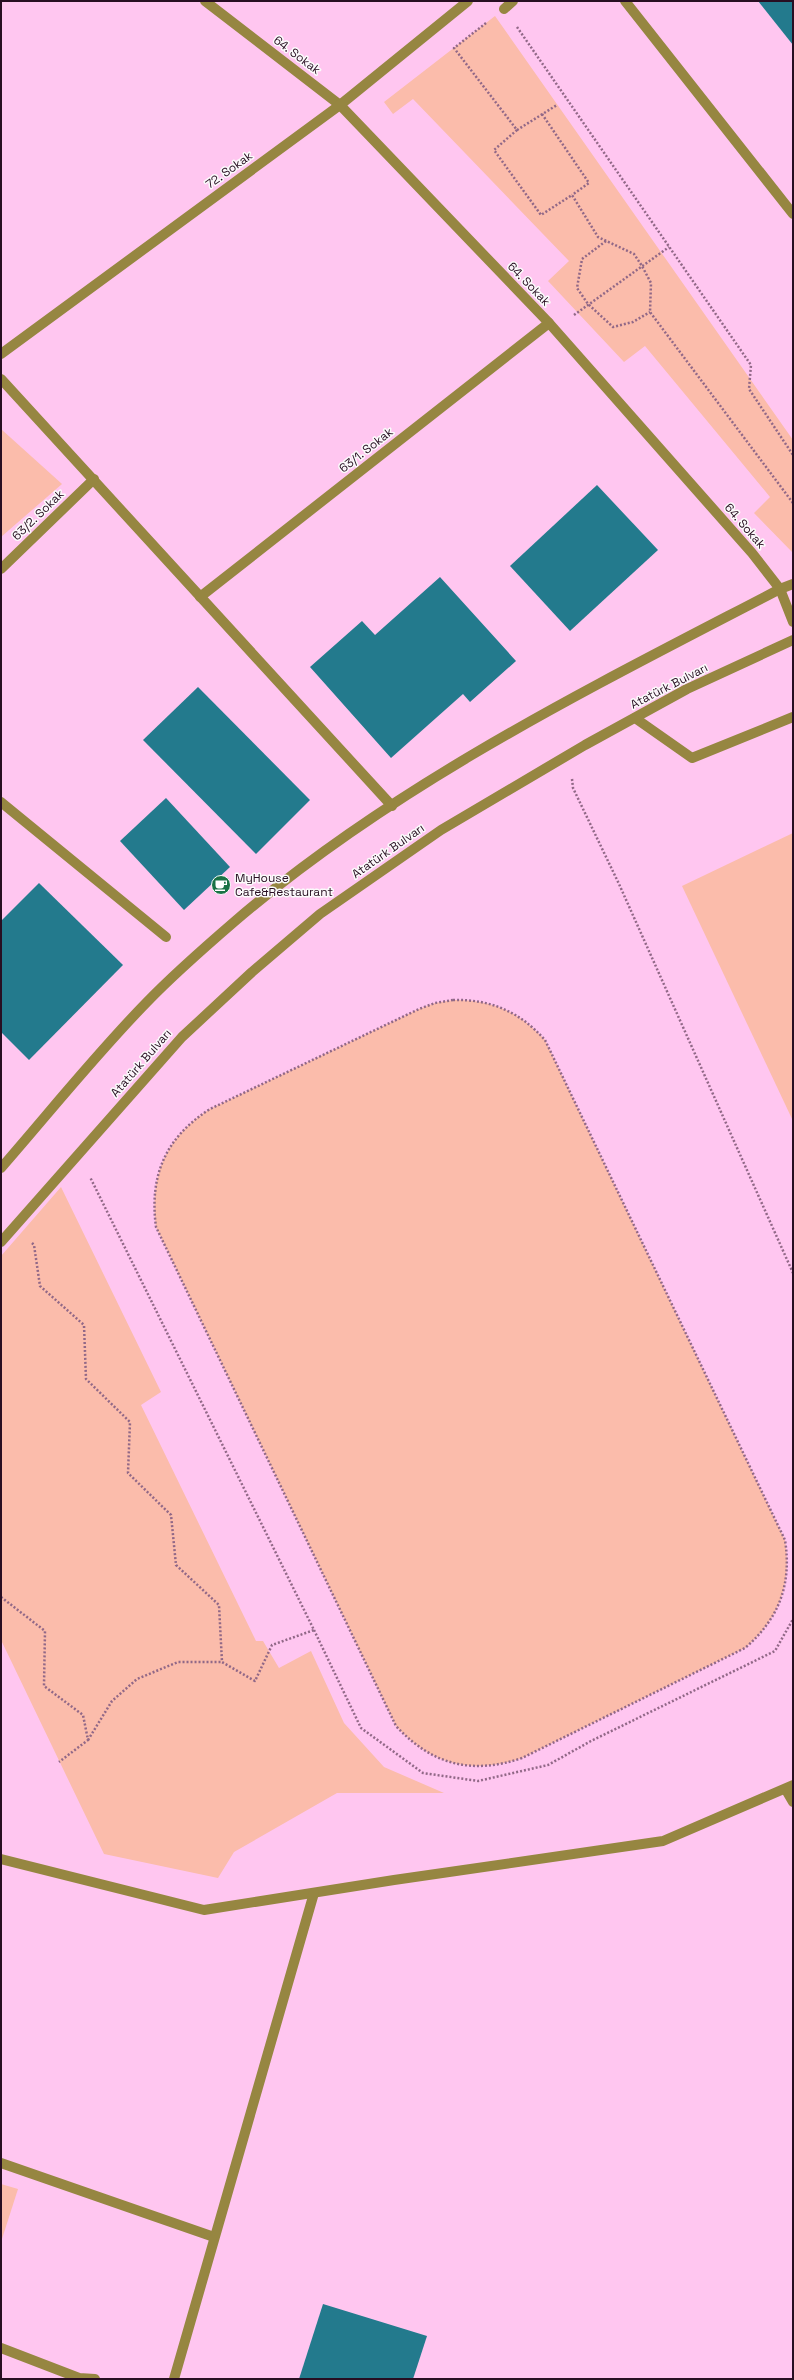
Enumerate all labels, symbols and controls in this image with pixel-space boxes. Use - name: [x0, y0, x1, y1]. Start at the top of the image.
- street label: 64. Sokak: [270, 32, 324, 78]
- street label: 72. Sokak: [202, 147, 256, 192]
- street label: 64. Sokak: [504, 259, 554, 310]
- street label: 63/1. Sokak: [336, 424, 397, 476]
- street label: 63/2. Sokak: [9, 486, 68, 544]
- street label: 64. Sokak: [721, 500, 769, 552]
- street label: Atatürk Bulvarı: [627, 660, 711, 712]
- street label: Atatürk Bulvarı: [349, 820, 427, 882]
- place label: MyHouse Cafe&Restaurant: [235, 870, 333, 900]
- cafe icon: MyHouse Cafe&Restaurant: [210, 874, 232, 896]
- street label: Atatürk Bulvarı: [107, 1026, 175, 1100]

